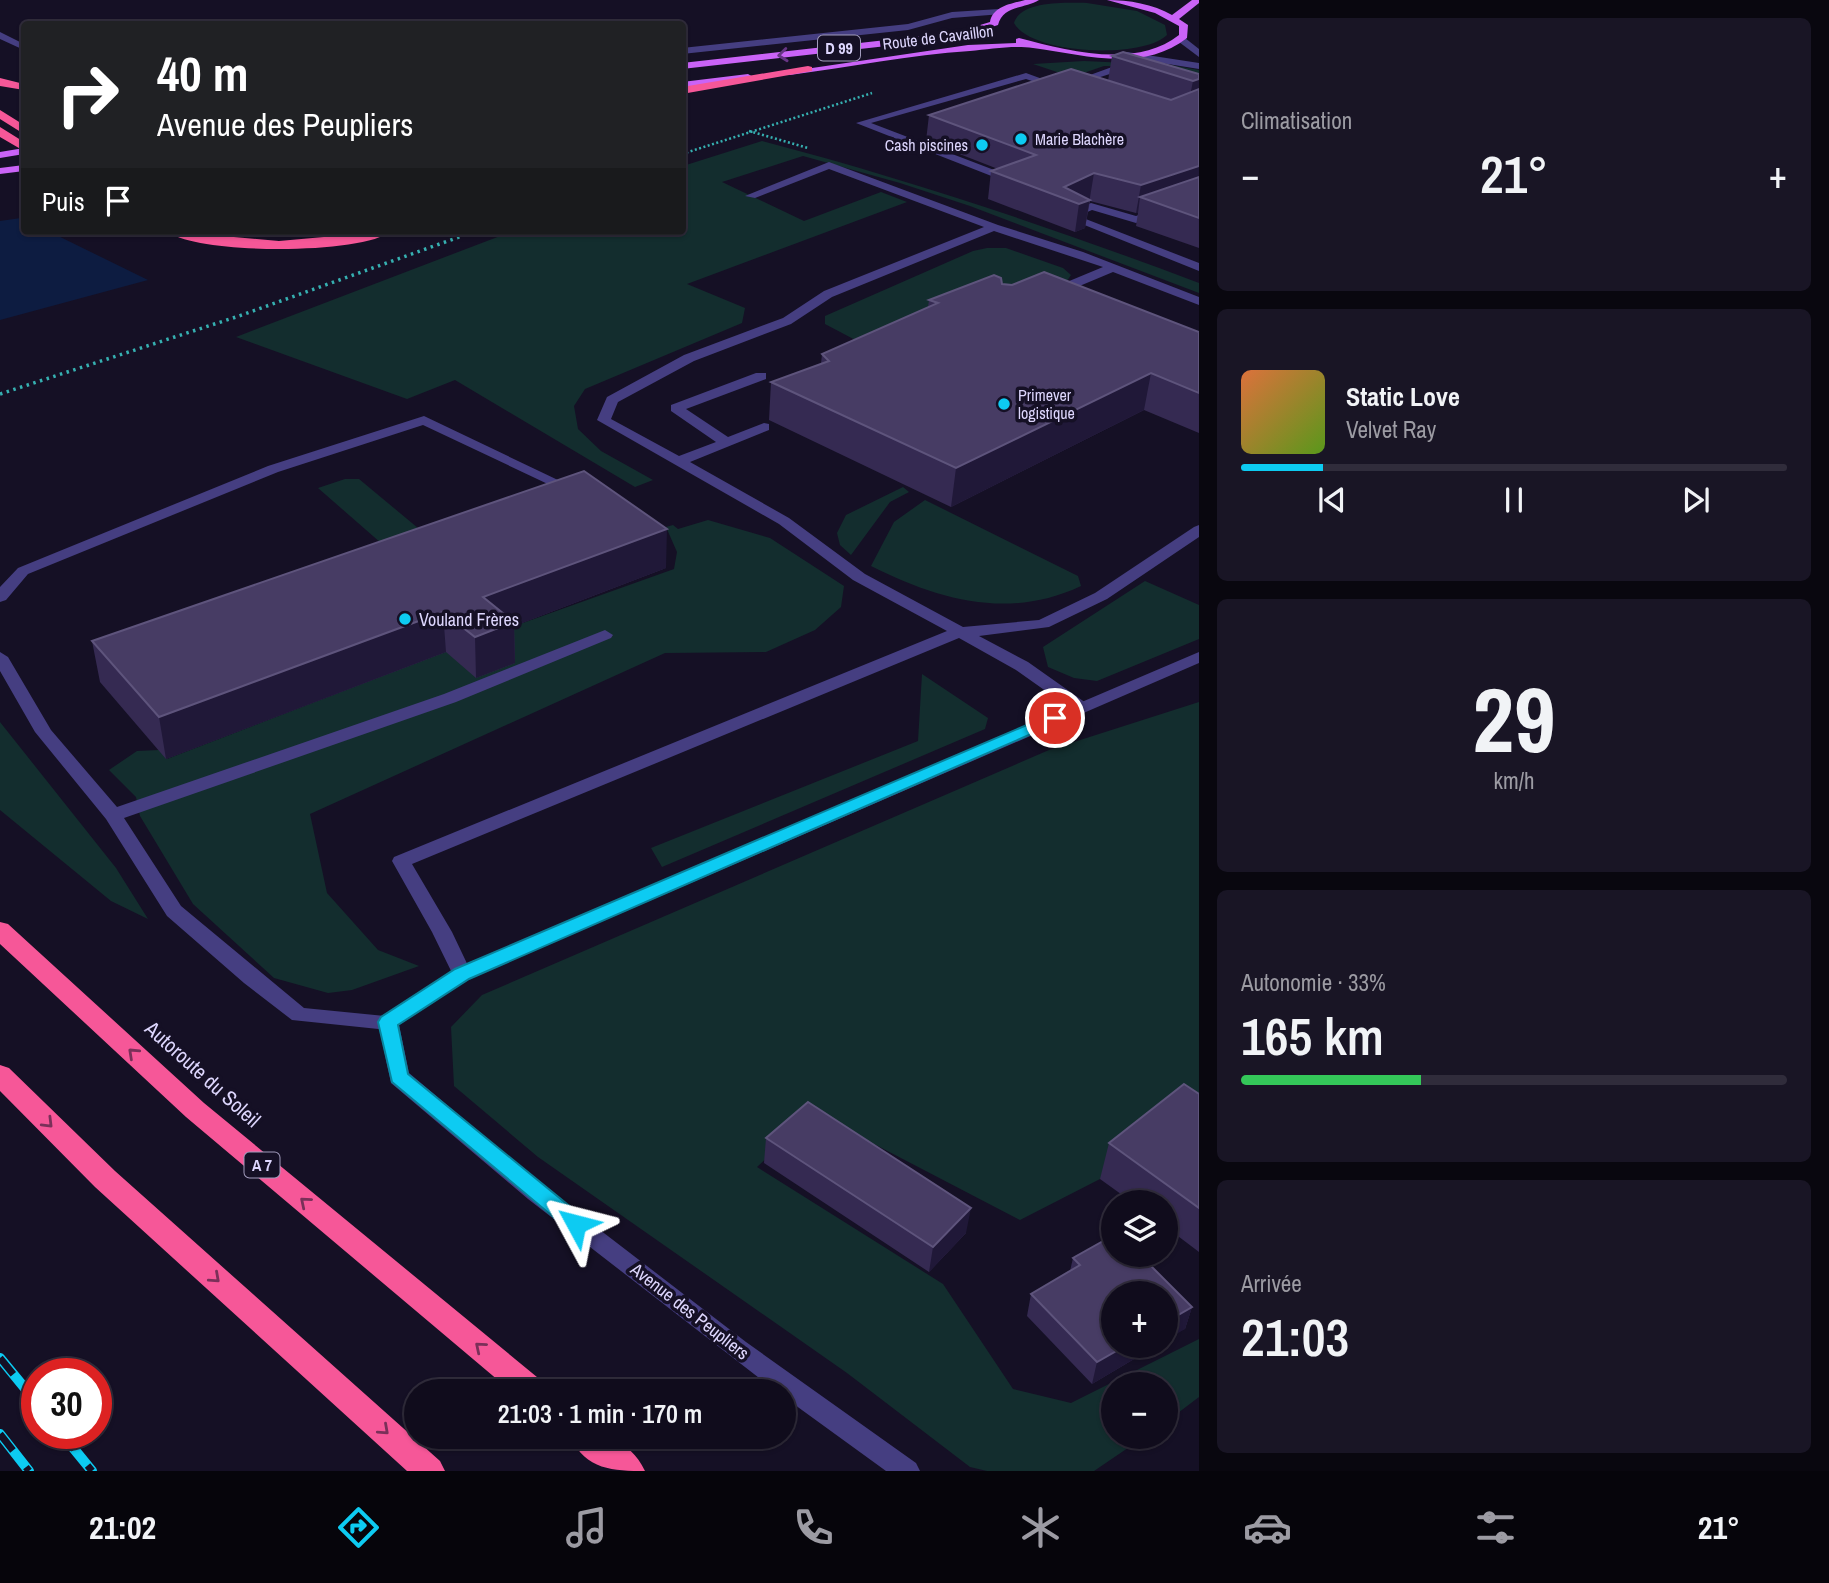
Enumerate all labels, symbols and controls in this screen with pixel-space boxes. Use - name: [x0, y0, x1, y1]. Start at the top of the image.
- street label: Route de Cavaillon: [881, 19, 995, 55]
- road number: D 99: [818, 36, 860, 60]
- text: 40 m: [157, 40, 249, 106]
- one-way arrow: [777, 47, 788, 62]
- icon: right: [42, 49, 133, 140]
- text: Avenue des Peupliers: [157, 103, 413, 146]
- text: Climatisation: [1241, 105, 1352, 136]
- place label: Marie Blachère: [1035, 128, 1124, 150]
- marker: Marie Blachère: [1013, 131, 1029, 147]
- place label: Cash piscines: [885, 134, 968, 156]
- marker: Cash piscines: [974, 137, 990, 153]
- text: 21°: [1480, 139, 1548, 209]
- text: −: [1241, 149, 1259, 200]
- text: +: [1769, 149, 1787, 200]
- icon: arrive: [99, 182, 137, 220]
- text: Puis: [42, 184, 85, 219]
- text: Static Love: [1346, 379, 1460, 414]
- place label: Primever logistique: [1018, 384, 1075, 424]
- marker: Primever logistique: [996, 396, 1012, 412]
- text: Velvet Ray: [1346, 414, 1436, 445]
- icon: previous: [1313, 481, 1351, 519]
- icon: pause: [1495, 481, 1533, 519]
- icon: next: [1677, 481, 1715, 519]
- place label: Vouland Frères: [419, 607, 519, 632]
- marker: Vouland Frères: [397, 611, 413, 627]
- text: 29: [1473, 658, 1556, 780]
- pin: [1025, 688, 1085, 748]
- icon: arrive: [1036, 699, 1074, 737]
- text: km/h: [1494, 765, 1534, 796]
- text: Autonomie · 33%: [1241, 967, 1386, 998]
- text: 165 km: [1241, 1001, 1384, 1071]
- street label: Autoroute du Soleil: [138, 1014, 267, 1134]
- one-way arrow: [128, 1048, 141, 1061]
- one-way arrow: [40, 1114, 53, 1127]
- road number: A 7: [244, 1152, 280, 1177]
- position arrow: [539, 1187, 613, 1261]
- map controls: [1101, 1190, 1178, 1449]
- button: layers: [1101, 1190, 1178, 1267]
- one-way arrow: [300, 1197, 313, 1210]
- street label: Avenue des Peupliers: [625, 1256, 755, 1365]
- text: Arrivée: [1241, 1268, 1302, 1299]
- one-way arrow: [206, 1270, 219, 1282]
- button: +: [1101, 1281, 1178, 1358]
- text: 21:03: [1241, 1302, 1349, 1372]
- one-way arrow: [475, 1343, 487, 1356]
- speed limit sign: 30: [21, 1358, 112, 1449]
- button: −: [1101, 1372, 1178, 1449]
- text: 21:03 · 1 min · 170 m: [498, 1396, 702, 1431]
- one-way arrow: [375, 1422, 388, 1435]
- icon: directions: [334, 1503, 383, 1552]
- icon: music: [562, 1503, 611, 1552]
- icon: phone: [789, 1503, 838, 1552]
- icon: climate: [1016, 1503, 1065, 1552]
- icon: car: [1243, 1503, 1292, 1552]
- icon: filters: [1471, 1503, 1520, 1552]
- text: 21:02: [89, 1506, 156, 1549]
- text: 21°: [1698, 1506, 1740, 1549]

